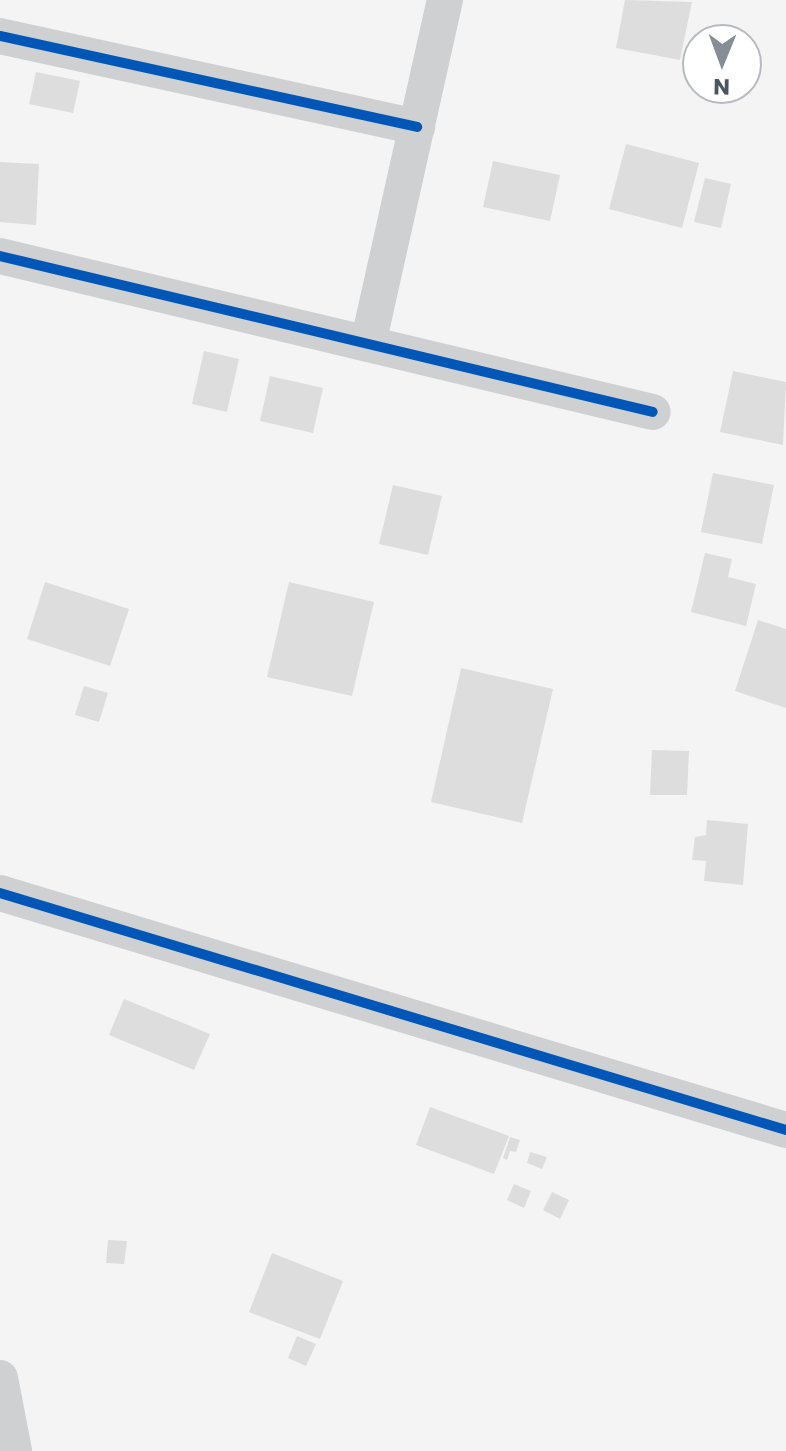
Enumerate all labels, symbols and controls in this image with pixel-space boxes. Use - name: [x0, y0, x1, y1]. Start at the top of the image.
- north arrow: [682, 24, 762, 104]
- text: N: [713, 71, 730, 102]

